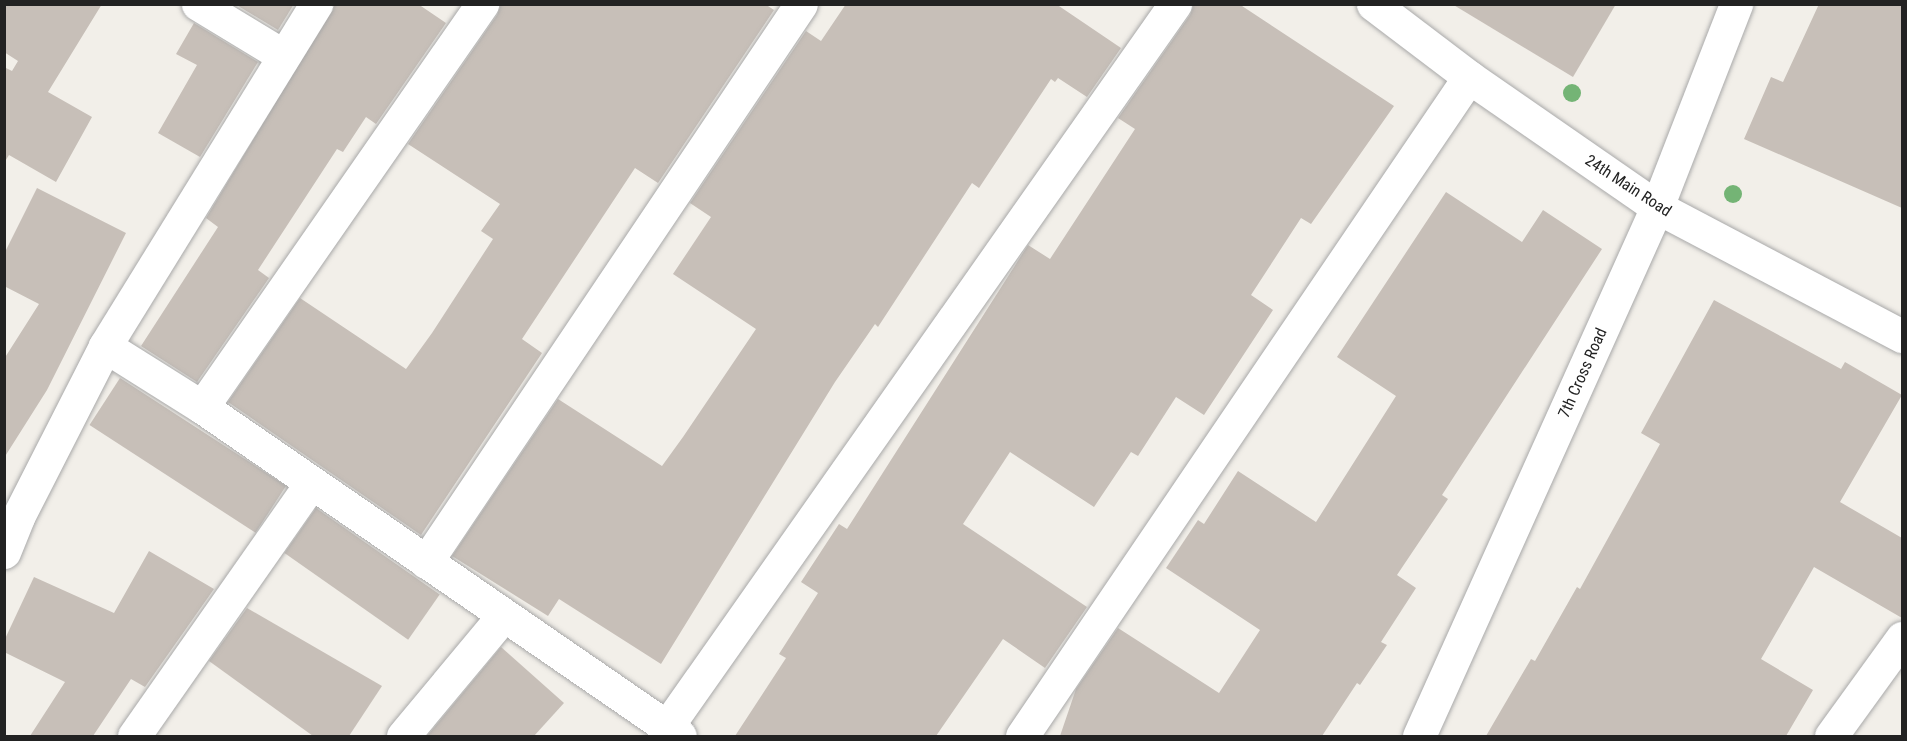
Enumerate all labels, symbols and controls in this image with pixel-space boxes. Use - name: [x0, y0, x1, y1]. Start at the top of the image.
- street label: 24th Main Road: [1581, 151, 1675, 221]
- street label: 7th Cross Road: [1555, 325, 1611, 421]

